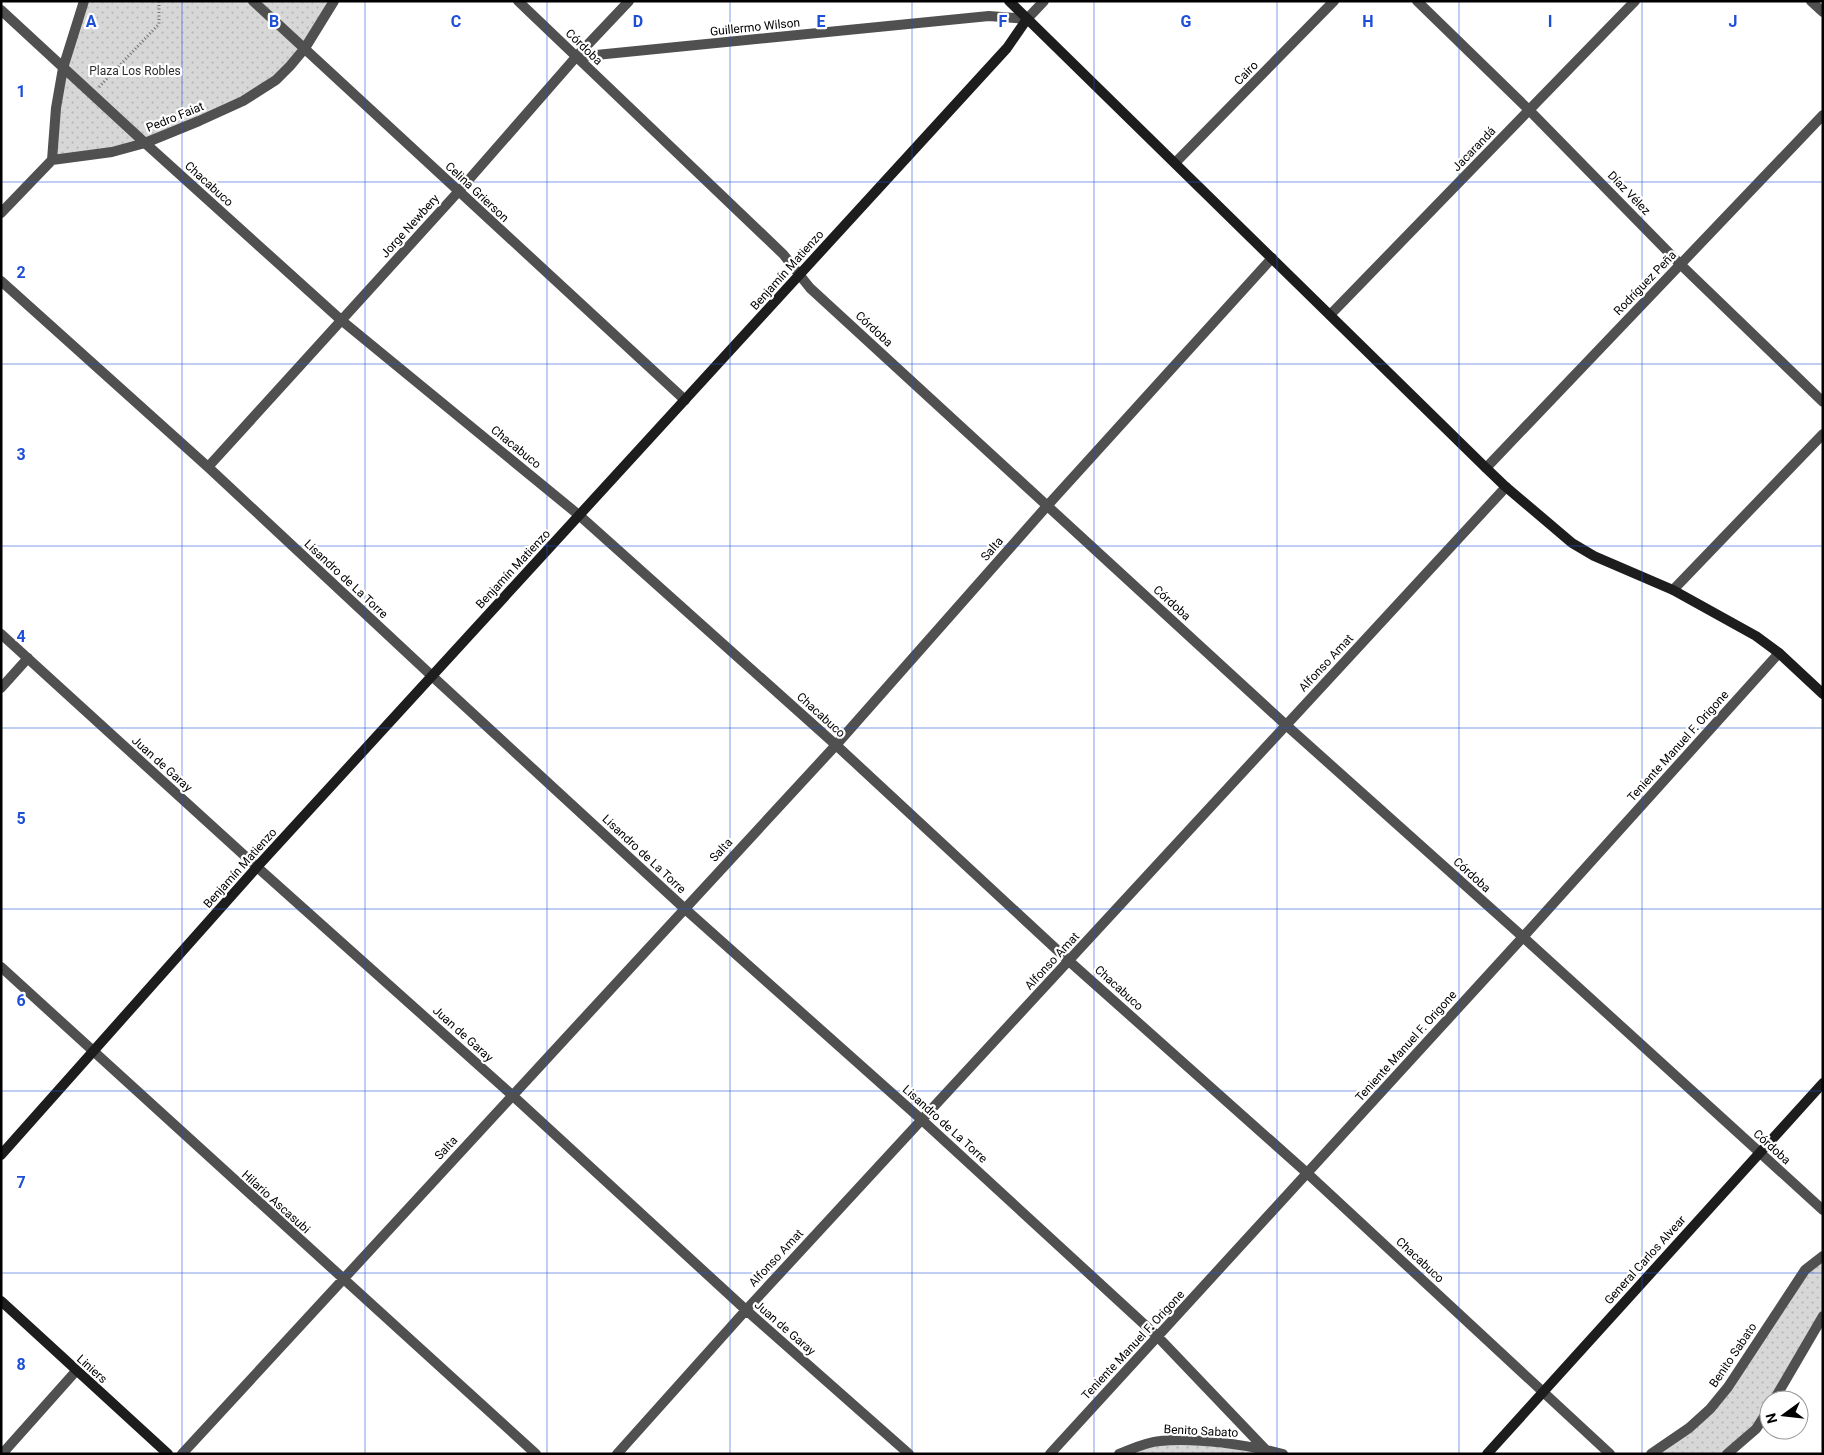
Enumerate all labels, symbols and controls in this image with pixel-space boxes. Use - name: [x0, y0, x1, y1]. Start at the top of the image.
- text: A: [86, 12, 97, 31]
- text: B: [269, 12, 279, 31]
- text: C: [451, 12, 461, 31]
- text: D: [633, 12, 643, 31]
- text: E: [817, 12, 826, 31]
- text: F: [999, 12, 1008, 31]
- text: G: [1181, 12, 1192, 31]
- text: H: [1362, 12, 1374, 31]
- text: I: [1548, 12, 1552, 31]
- text: J: [1729, 12, 1737, 31]
- street label: Guillermo Wilson: [709, 15, 801, 39]
- street label: Córdoba: [563, 26, 605, 68]
- street label: Cairo: [1231, 58, 1261, 88]
- park label: Plaza Los Robles: [89, 64, 181, 78]
- text: 1: [16, 82, 26, 101]
- street label: Pedro Faiat: [144, 99, 206, 135]
- street label: Jacarandá: [1449, 124, 1499, 174]
- street label: Chacabuco: [182, 159, 236, 209]
- street label: Celina Grierson: [442, 159, 512, 225]
- street label: Díaz Vélez: [1605, 168, 1653, 218]
- street label: Jorge Newbery: [378, 191, 442, 261]
- street label: Benjamín Matienzo: [747, 227, 827, 313]
- street label: Rodríguez Peña: [1611, 248, 1679, 318]
- text: 2: [16, 263, 26, 282]
- street label: Córdoba: [853, 308, 895, 350]
- street label: Chacabuco: [488, 423, 544, 471]
- text: 3: [16, 445, 26, 464]
- street label: Benjamín Matienzo: [473, 527, 553, 611]
- street label: Salta: [978, 534, 1006, 564]
- street label: Lisandro de La Torre: [301, 537, 391, 621]
- street label: Córdoba: [1150, 583, 1194, 623]
- text: 4: [16, 627, 26, 646]
- street label: Alfonso Amat: [1296, 631, 1356, 695]
- street label: Teniente Manuel F. Origone: [1624, 688, 1732, 804]
- street label: Chacabuco: [794, 690, 848, 740]
- street label: Juan de Garay: [129, 733, 195, 795]
- text: 5: [16, 809, 26, 828]
- street label: Lisandro de La Torre: [599, 812, 689, 896]
- street label: Benjamín Matienzo: [200, 825, 280, 911]
- street label: Salta: [707, 835, 735, 865]
- street label: Córdoba: [1450, 855, 1494, 895]
- street label: Alfonso Amat: [1022, 929, 1082, 993]
- street label: Chacabuco: [1092, 963, 1146, 1013]
- street label: Teniente Manuel F. Origone: [1352, 988, 1460, 1104]
- text: 6: [16, 991, 26, 1010]
- street label: Juan de Garay: [430, 1003, 496, 1065]
- street label: Lisandro de La Torre: [900, 1082, 990, 1166]
- street label: Córdoba: [1750, 1127, 1794, 1167]
- street label: Salta: [432, 1133, 460, 1163]
- street label: Hilario Ascasubi: [239, 1168, 313, 1236]
- text: 7: [16, 1173, 26, 1192]
- street label: General Carlos Alvear: [1601, 1213, 1689, 1307]
- street label: Alfonso Amat: [746, 1226, 806, 1290]
- street label: Chacabuco: [1393, 1234, 1447, 1286]
- street label: Teniente Manuel F. Origone: [1079, 1287, 1187, 1403]
- street label: Juan de Garay: [752, 1298, 819, 1358]
- street label: Benito Sabato: [1706, 1320, 1760, 1390]
- street label: Liniers: [74, 1352, 110, 1386]
- text: 8: [16, 1355, 26, 1374]
- north arrow: [1759, 1390, 1809, 1440]
- text: N: [1762, 1412, 1780, 1425]
- street label: Benito Sabato: [1163, 1422, 1239, 1440]

